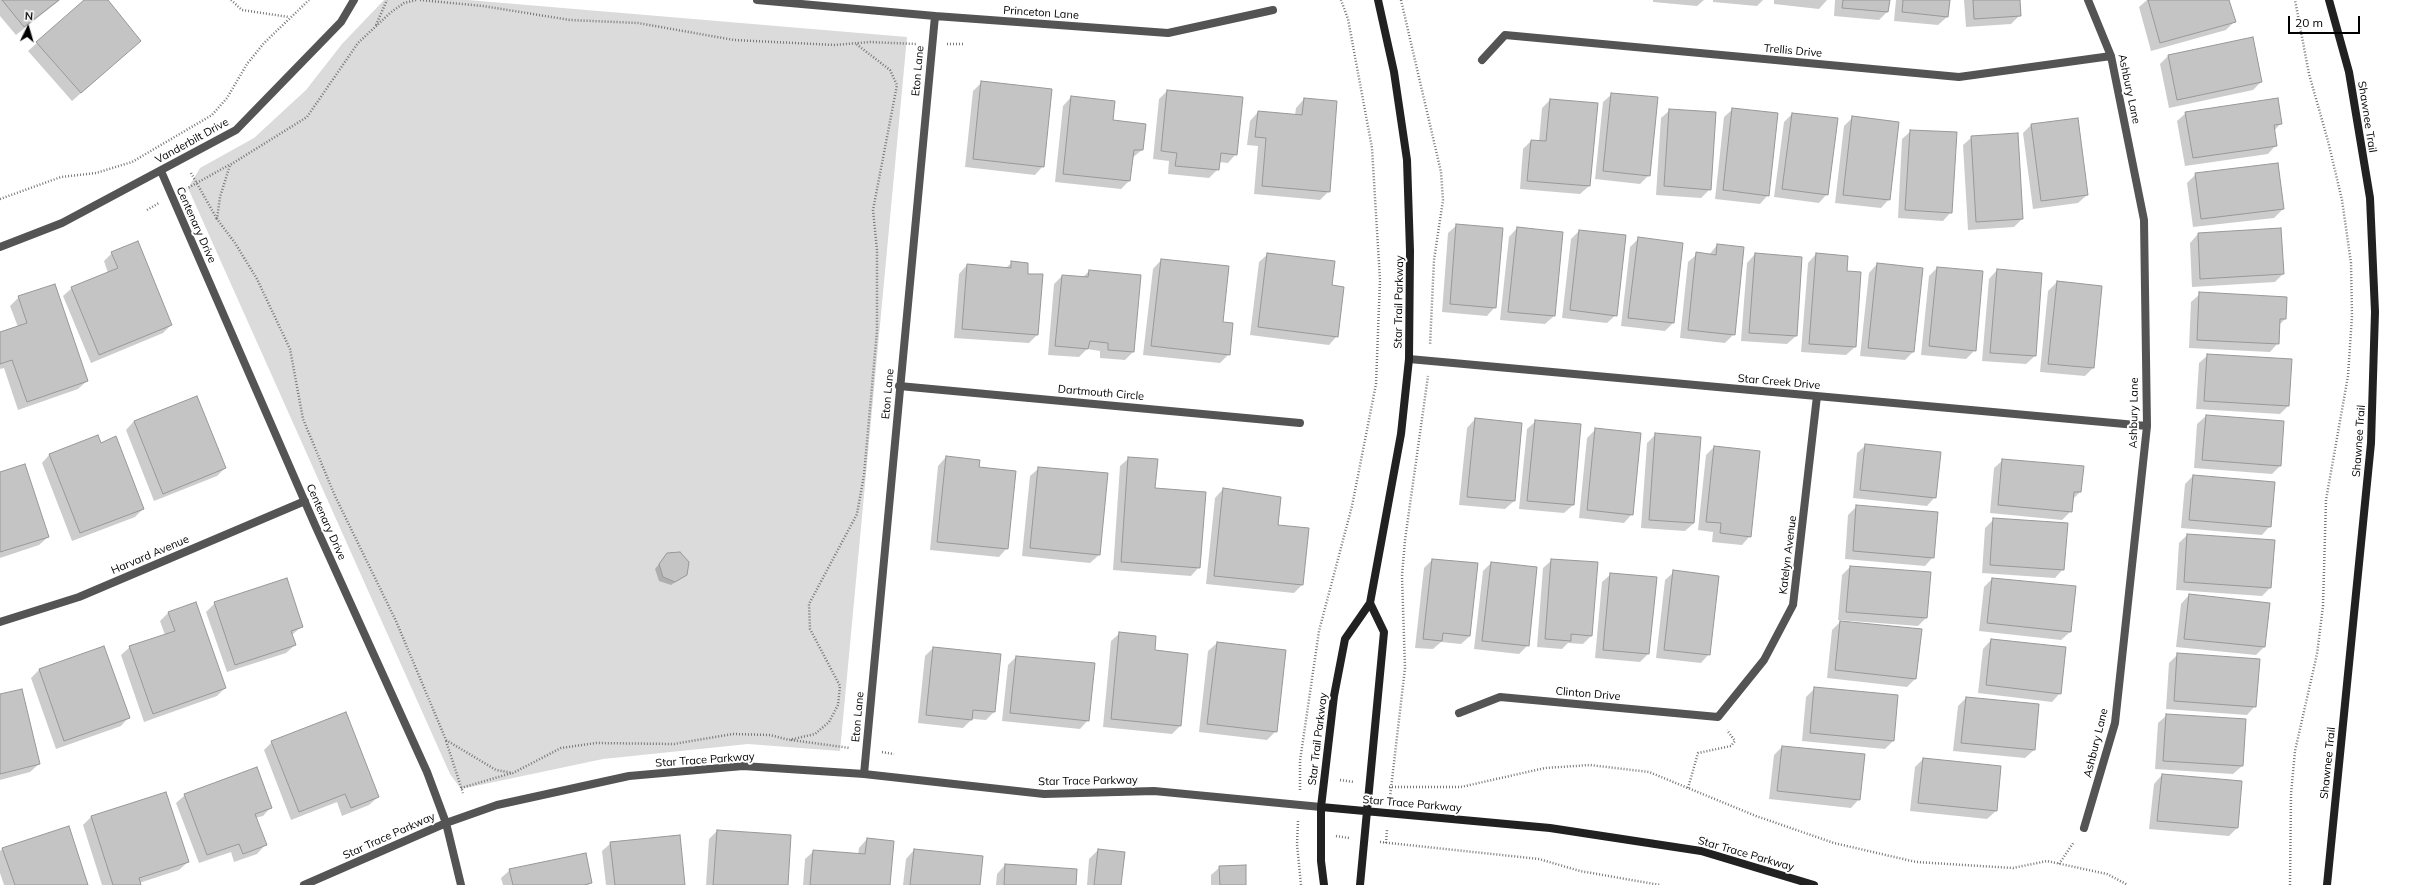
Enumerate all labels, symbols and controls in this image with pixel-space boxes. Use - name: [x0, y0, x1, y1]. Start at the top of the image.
- street label: Princeton Lane: [1003, 4, 1079, 22]
- north arrow: [8, 8, 48, 48]
- scale bar: [2290, 8, 2362, 34]
- text: N: [24, 9, 34, 23]
- text: 20 m: [2295, 15, 2323, 30]
- street label: Trellis Drive: [1763, 42, 1823, 60]
- street label: Eton Lane: [909, 45, 927, 97]
- street label: Ashbury Lane: [2115, 53, 2143, 125]
- street label: Shawnee Trail: [2355, 80, 2379, 154]
- street label: Vanderbilt Drive: [153, 115, 231, 167]
- street label: Centenary Drive: [173, 185, 219, 265]
- street label: Star Trail Parkway: [1392, 255, 1406, 349]
- street label: Eton Lane: [879, 368, 897, 420]
- street label: Star Creek Drive: [1737, 372, 1821, 392]
- street label: Ashbury Lane: [2127, 377, 2141, 449]
- street label: Dartmouth Circle: [1057, 383, 1145, 403]
- street label: Shawnee Trail: [2350, 404, 2368, 478]
- street label: Centenary Drive: [303, 482, 349, 562]
- street label: Katelyn Avenue: [1777, 515, 1799, 595]
- street label: Harvard Avenue: [109, 533, 191, 577]
- street label: Clinton Drive: [1555, 685, 1621, 703]
- street label: Eton Lane: [849, 691, 867, 743]
- street label: Star Trail Parkway: [1306, 692, 1330, 786]
- street label: Ashbury Lane: [2081, 707, 2111, 779]
- street label: Shawnee Trail: [2318, 726, 2338, 800]
- street label: Star Trace Parkway: [655, 750, 755, 770]
- street label: Star Trace Parkway: [1038, 774, 1138, 788]
- street label: Star Trace Parkway: [1362, 793, 1462, 815]
- street label: Star Trace Parkway: [341, 810, 437, 862]
- street label: Star Trace Parkway: [1696, 834, 1796, 874]

